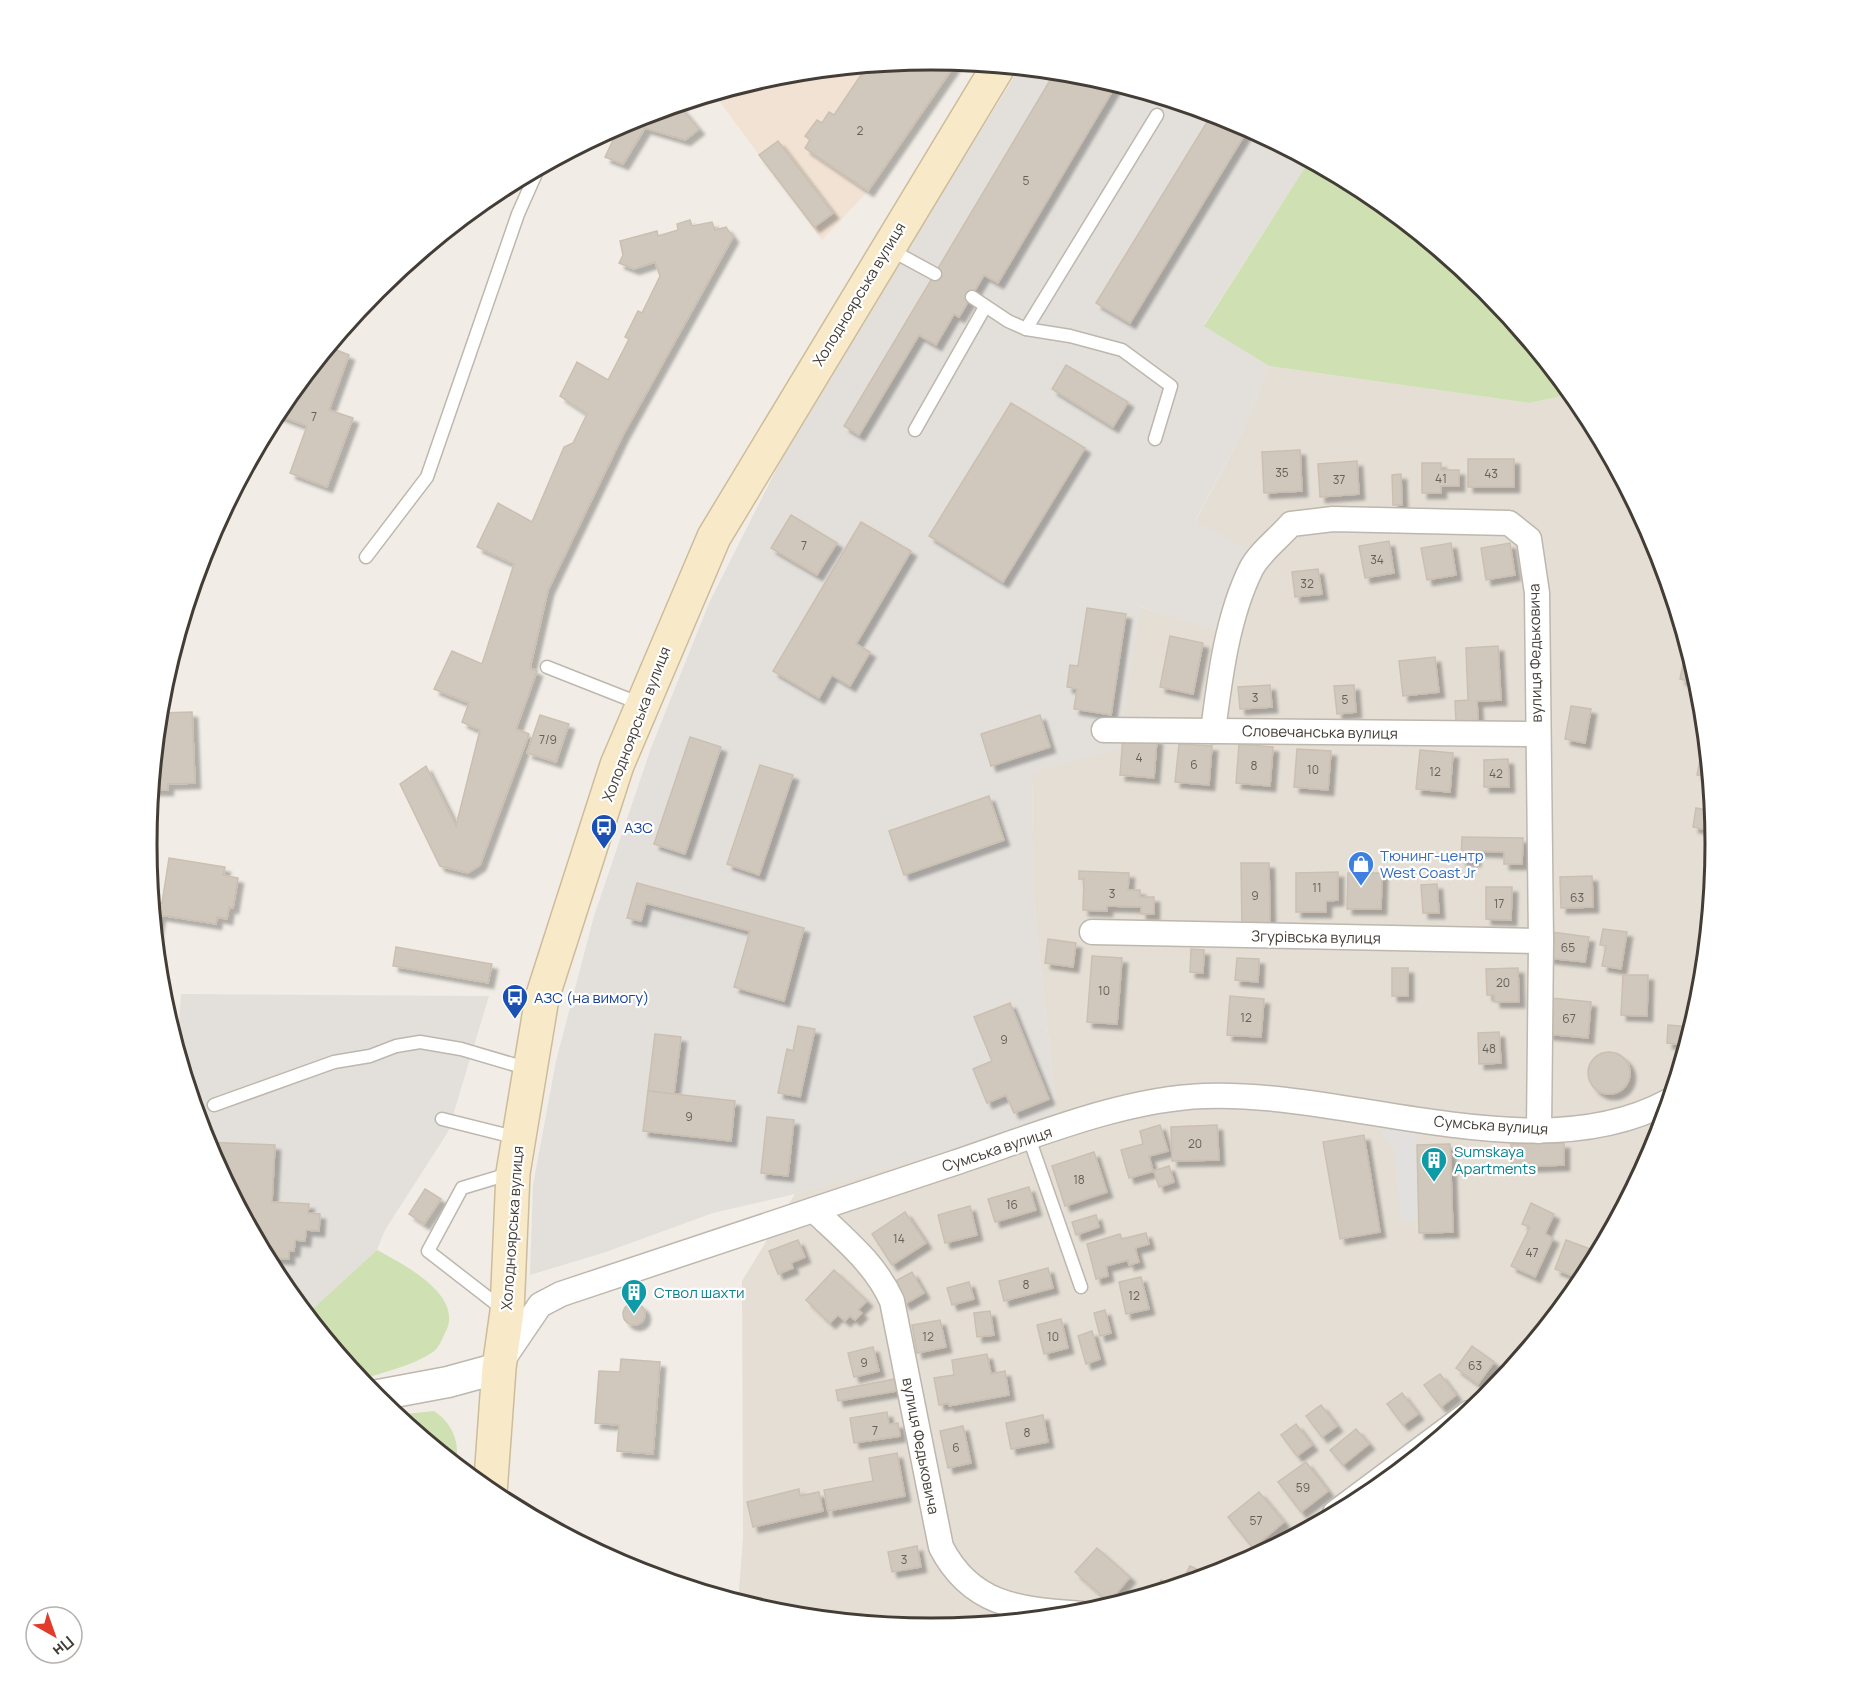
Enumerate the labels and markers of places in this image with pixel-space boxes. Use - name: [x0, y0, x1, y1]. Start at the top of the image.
- bus stop icon: АЗС: [589, 812, 619, 850]
- place label: АЗС: [624, 817, 653, 838]
- place label: Тюнинг-центр West Coast Jr: [1380, 845, 1484, 883]
- shop icon: Тюнинг-центр West Coast Jr: [1346, 849, 1376, 887]
- bus stop icon: АЗС (на вимогу): [500, 982, 530, 1020]
- place label: АЗС (на вимогу): [534, 987, 649, 1008]
- place label: Sumskaya Apartments: [1454, 1141, 1536, 1179]
- building icon: Sumskaya Apartments: [1419, 1145, 1449, 1183]
- building icon: Ствол шахти: [619, 1277, 649, 1315]
- place label: Ствол шахти: [654, 1282, 745, 1303]

